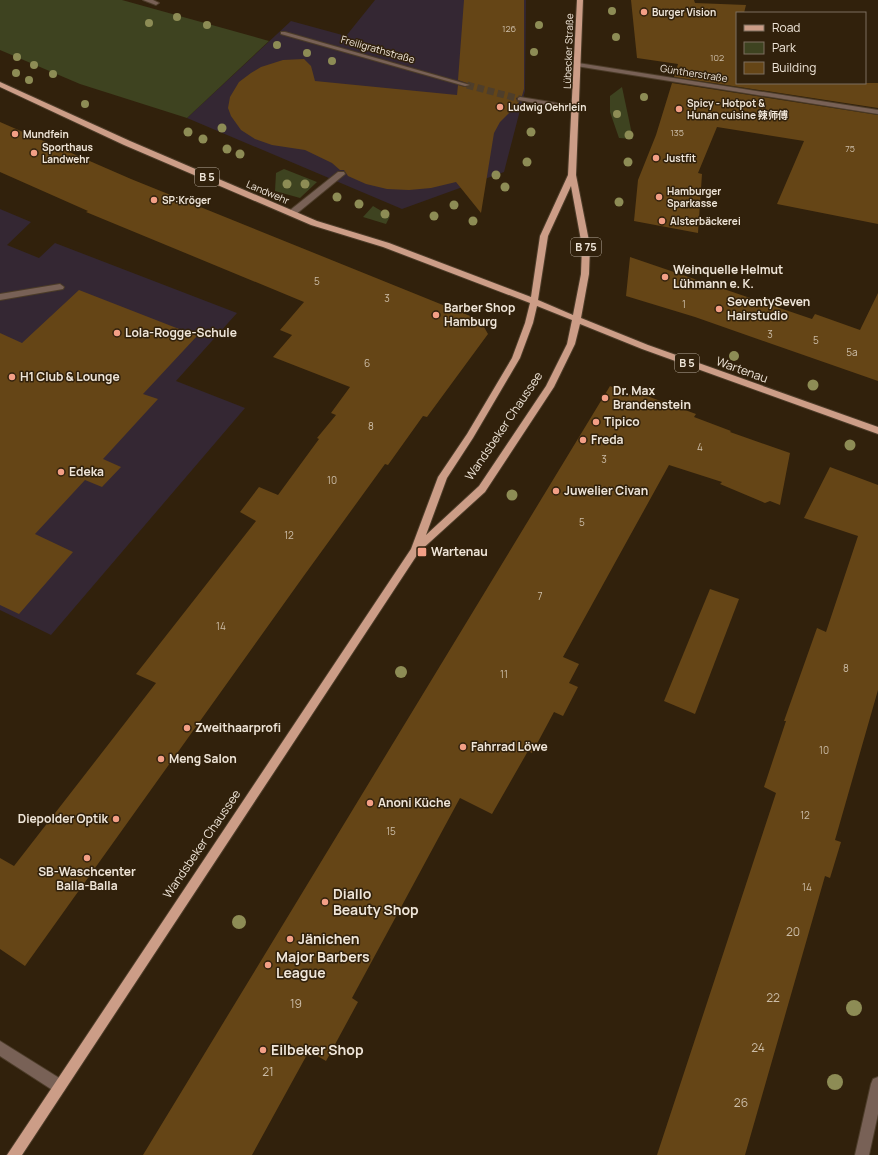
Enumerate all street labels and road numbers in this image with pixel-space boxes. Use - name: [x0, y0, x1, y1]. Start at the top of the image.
- street label: Lübecker Straße: [560, 13, 576, 89]
- street label: Freiligrathstraße: [339, 32, 417, 66]
- street label: Güntherstraße: [659, 61, 729, 85]
- road number: B 5: [195, 168, 219, 186]
- street label: Landwehr: [244, 177, 292, 207]
- road number: B 75: [571, 238, 601, 256]
- street label: Wartenau: [714, 352, 770, 387]
- road number: B 5: [675, 354, 699, 372]
- street label: Wandsbeker Chaussee: [461, 368, 546, 483]
- street label: Wandsbeker Chaussee: [159, 786, 244, 901]

